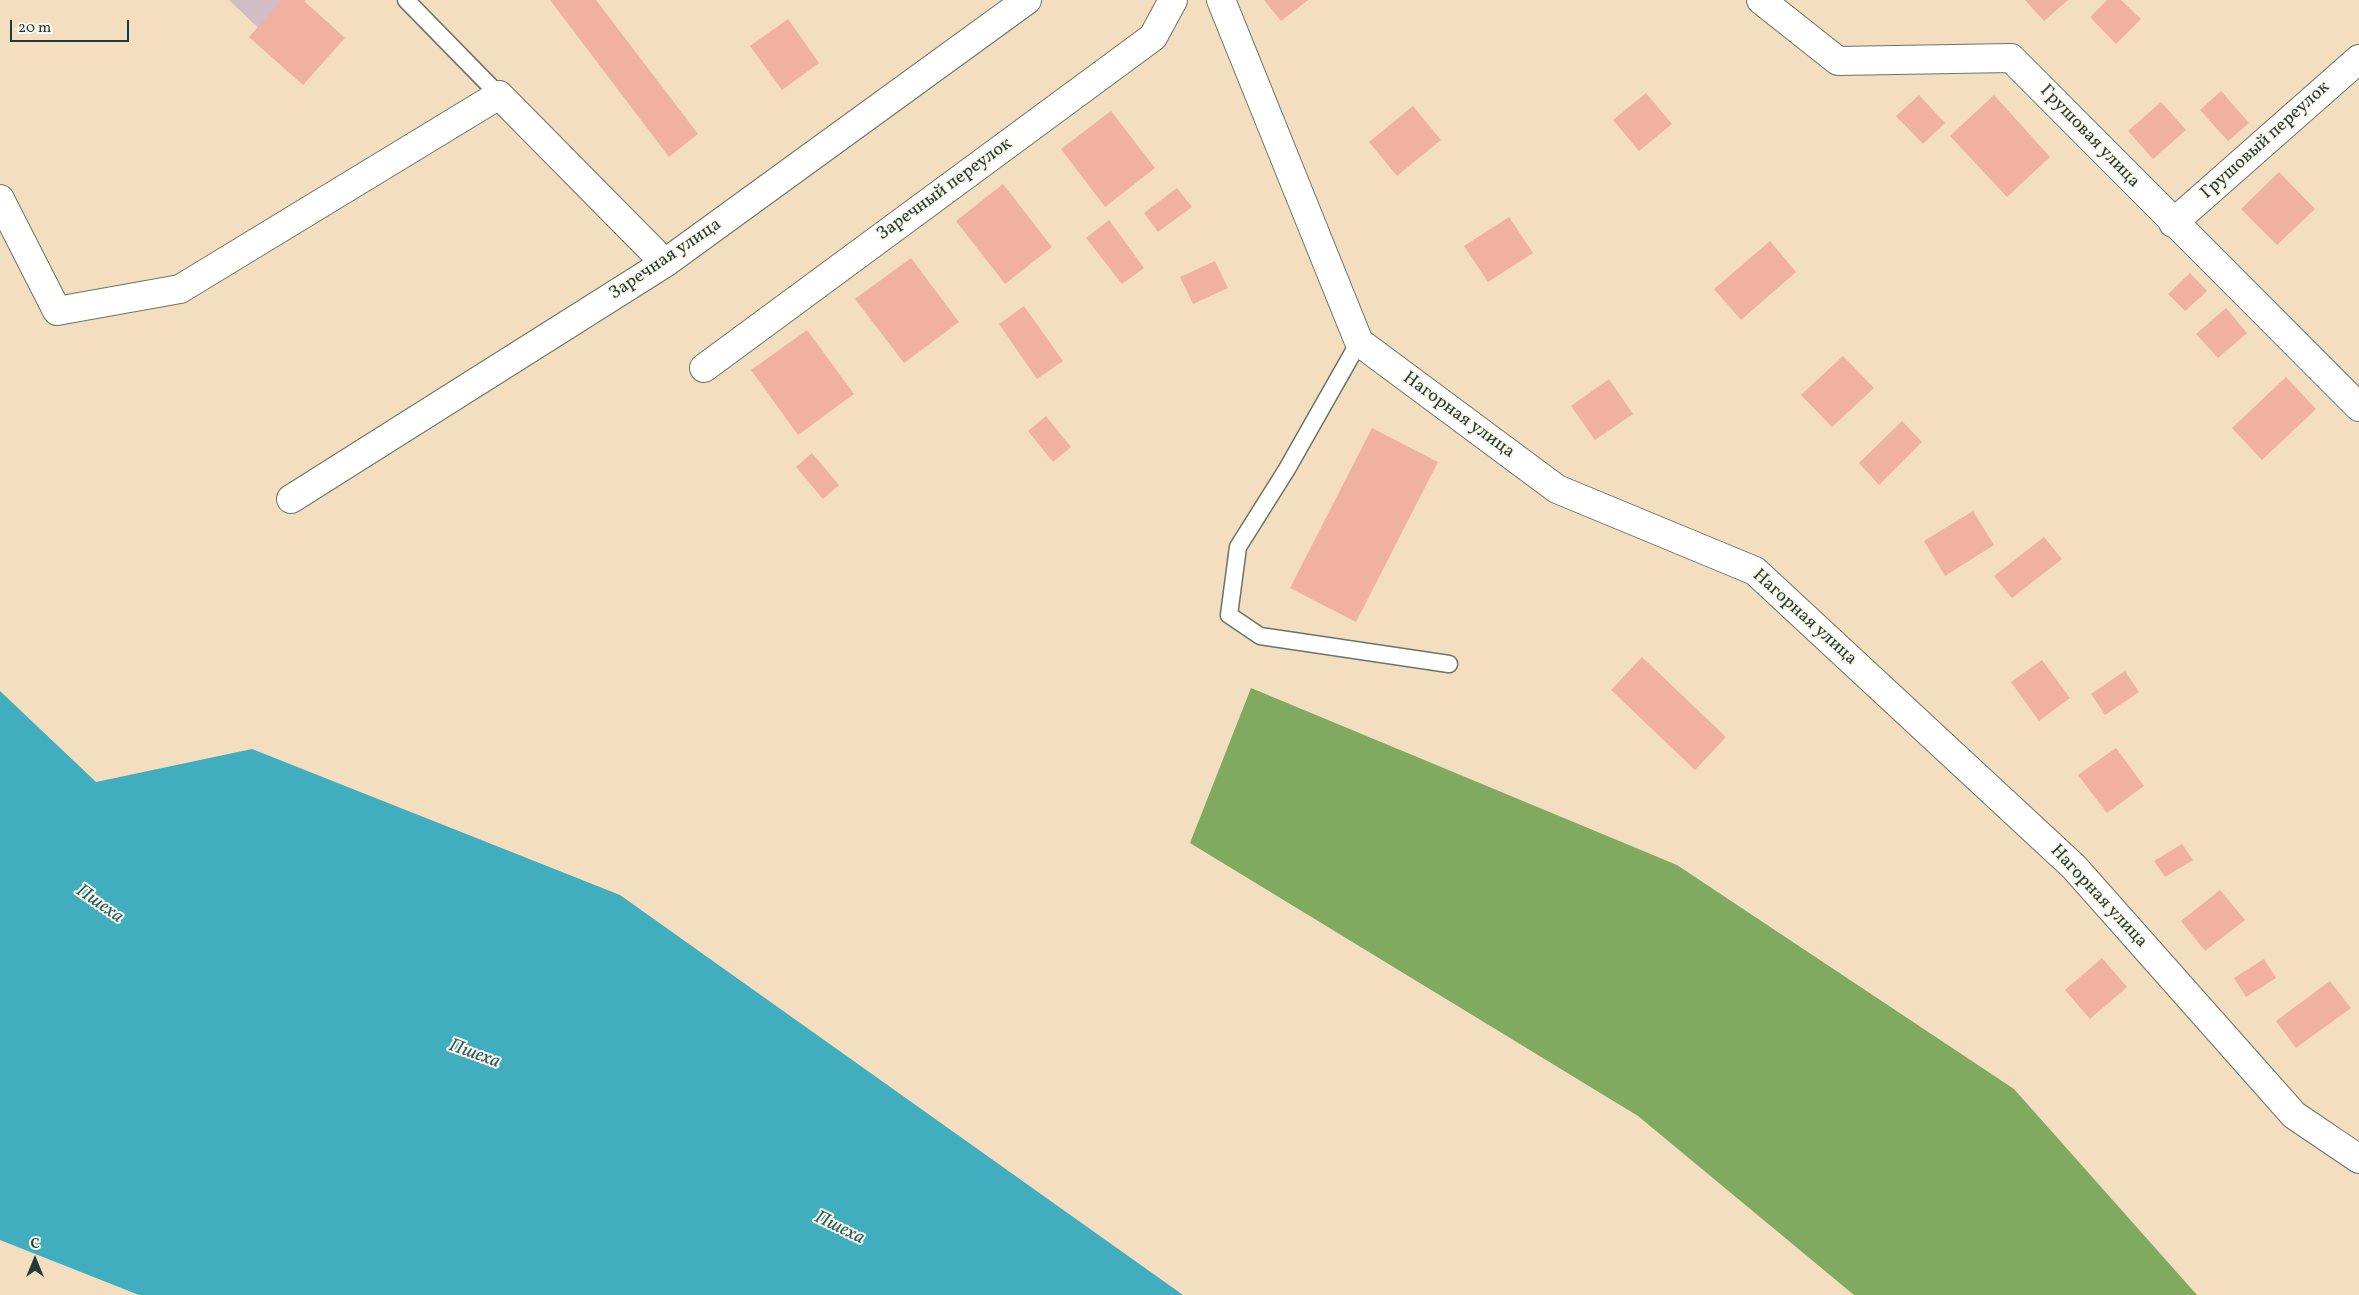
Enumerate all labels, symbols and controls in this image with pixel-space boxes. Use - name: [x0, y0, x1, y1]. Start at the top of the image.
- scale bar: [12, 10, 131, 42]
- text: 20 m: [18, 18, 51, 39]
- street label: Грушовый переулок: [2197, 77, 2335, 205]
- street label: Грушовая улица: [2034, 81, 2144, 193]
- street label: Заречный переулок: [873, 134, 1017, 246]
- street label: Заречная улица: [606, 215, 726, 305]
- street label: Нагорная улица: [1398, 368, 1518, 464]
- street label: Нагорная улица: [1747, 565, 1861, 671]
- street label: Нагорная улица: [2045, 841, 2151, 953]
- water label: Пшеха: [71, 881, 127, 929]
- water label: Пшеха: [445, 1035, 503, 1075]
- water label: Пшеха: [810, 1207, 868, 1251]
- north arrow: [10, 1235, 60, 1285]
- text: С: [30, 1235, 40, 1254]

